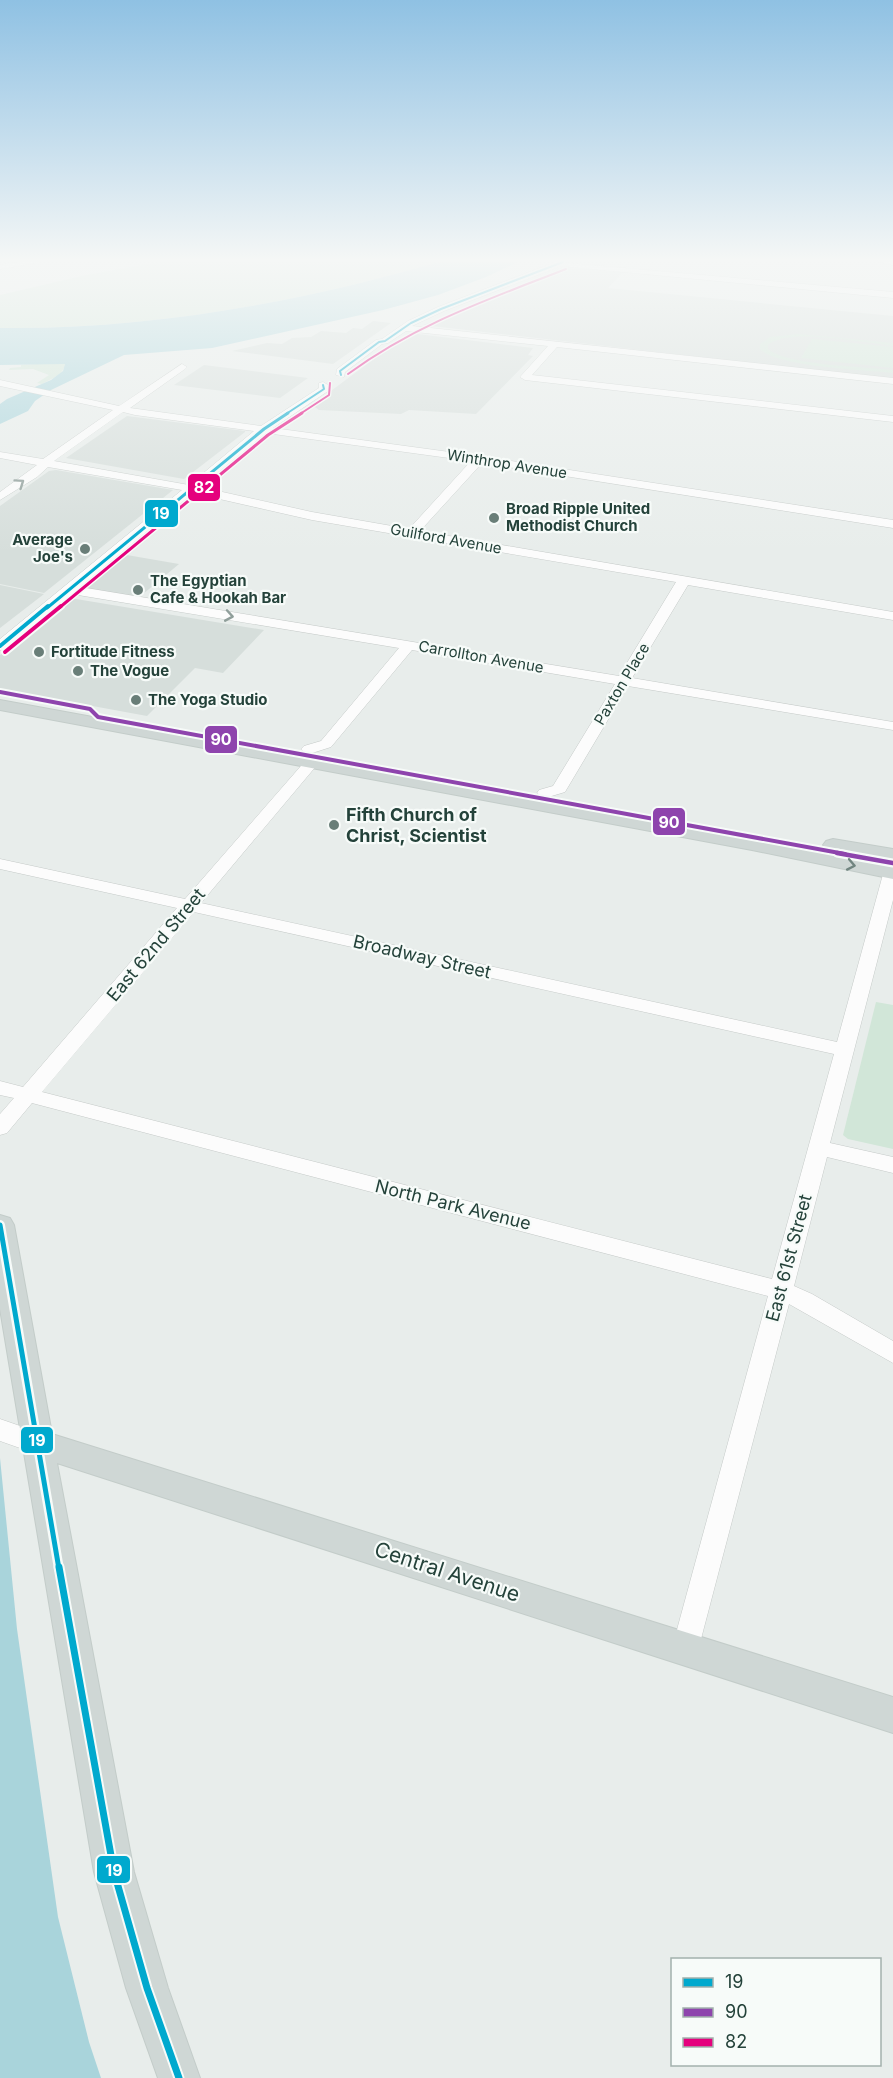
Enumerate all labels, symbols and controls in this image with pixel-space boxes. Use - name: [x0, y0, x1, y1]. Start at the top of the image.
- street label: Winthrop Avenue: [446, 445, 569, 482]
- line badge: 82: [187, 473, 221, 502]
- text: 82: [194, 477, 214, 497]
- one-way arrow: [14, 479, 25, 490]
- line badge: 19: [144, 499, 179, 528]
- place label: Broad Ripple United Methodist Church: [506, 499, 650, 535]
- text: 19: [152, 503, 170, 523]
- marker: Broad Ripple United Methodist Church: [487, 511, 501, 525]
- street label: Guilford Avenue: [389, 519, 503, 558]
- place label: Average Joe's: [12, 530, 73, 566]
- marker: Average Joe's: [78, 542, 92, 556]
- place label: The Egyptian Cafe & Hookah Bar: [150, 571, 286, 607]
- marker: The Egyptian Cafe & Hookah Bar: [131, 583, 145, 597]
- one-way arrow: [224, 609, 234, 622]
- street label: Carrollton Avenue: [417, 636, 545, 677]
- street label: Paxton Place: [590, 639, 653, 728]
- place label: Fortitude Fitness: [51, 642, 175, 661]
- marker: Fortitude Fitness: [32, 645, 46, 659]
- place label: The Vogue: [90, 661, 169, 680]
- marker: The Vogue: [71, 664, 85, 678]
- place label: The Yoga Studio: [148, 690, 267, 709]
- marker: The Yoga Studio: [129, 693, 143, 707]
- line badge: 90: [204, 725, 238, 754]
- text: 90: [210, 729, 232, 749]
- place label: Fifth Church of Christ, Scientist: [346, 804, 487, 846]
- line badge: 90: [652, 807, 686, 836]
- text: 90: [658, 812, 680, 832]
- marker: Fifth Church of Christ, Scientist: [327, 818, 341, 832]
- one-way arrow: [846, 858, 856, 871]
- street label: East 62nd Street: [102, 884, 209, 1005]
- street label: Broadway Street: [351, 930, 493, 983]
- street label: North Park Avenue: [373, 1175, 533, 1234]
- street label: East 61st Street: [761, 1192, 816, 1324]
- line badge: 19: [20, 1426, 54, 1454]
- text: 19: [28, 1430, 46, 1450]
- street label: Central Avenue: [371, 1536, 523, 1607]
- line badge: 19: [96, 1855, 131, 1884]
- text: 19: [105, 1860, 123, 1880]
- legend: [671, 1958, 881, 2066]
- text: 19: [725, 1971, 743, 1992]
- text: 90: [725, 2001, 748, 2022]
- text: 82: [725, 2031, 747, 2052]

